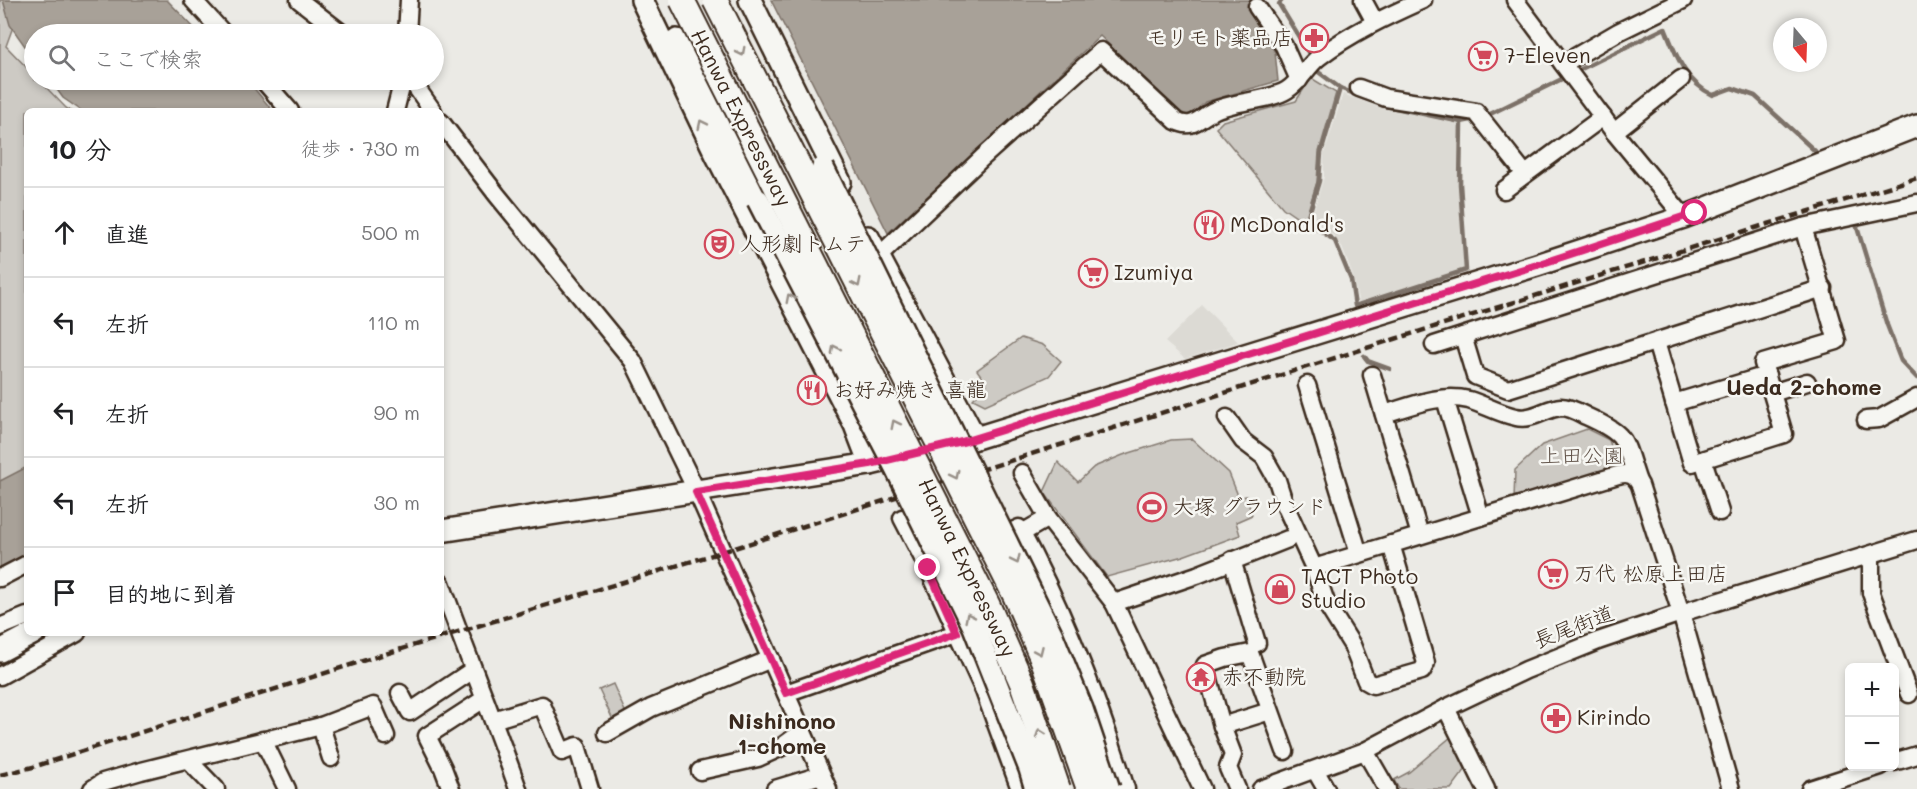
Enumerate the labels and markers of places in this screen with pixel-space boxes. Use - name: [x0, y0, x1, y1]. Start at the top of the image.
- pharmacy icon: モリモト薬品店: [1298, 22, 1330, 54]
- place label: モリモト薬品店: [1146, 23, 1293, 50]
- supermarket icon: 7-Eleven: [1467, 40, 1499, 72]
- place label: 7-Eleven: [1504, 41, 1591, 68]
- restaurant icon: McDonald's: [1193, 209, 1225, 241]
- place label: McDonald's: [1230, 210, 1344, 237]
- theatre icon: 人形劇トムテ: [703, 228, 735, 260]
- place label: 人形劇トムテ: [740, 229, 866, 256]
- supermarket icon: Izumiya: [1077, 257, 1109, 289]
- place label: Izumiya: [1114, 258, 1194, 285]
- restaurant icon: お好み焼き 喜龍: [796, 374, 828, 406]
- place label: お好み焼き 喜龍: [833, 375, 987, 402]
- sports icon: 大塚 グラウンド: [1136, 491, 1168, 523]
- place label: 大塚 グラウンド: [1173, 492, 1327, 519]
- supermarket icon: 万代 松原上田店: [1537, 558, 1569, 590]
- place label: 万代 松原上田店: [1574, 559, 1728, 586]
- place label: TACT Photo Studio: [1301, 562, 1418, 613]
- shop icon: TACT Photo Studio: [1264, 573, 1296, 605]
- temple icon: 赤不動院: [1185, 661, 1217, 693]
- place label: 赤不動院: [1222, 662, 1306, 689]
- pharmacy icon: Kirindo: [1540, 702, 1572, 734]
- place label: Kirindo: [1577, 703, 1651, 730]

